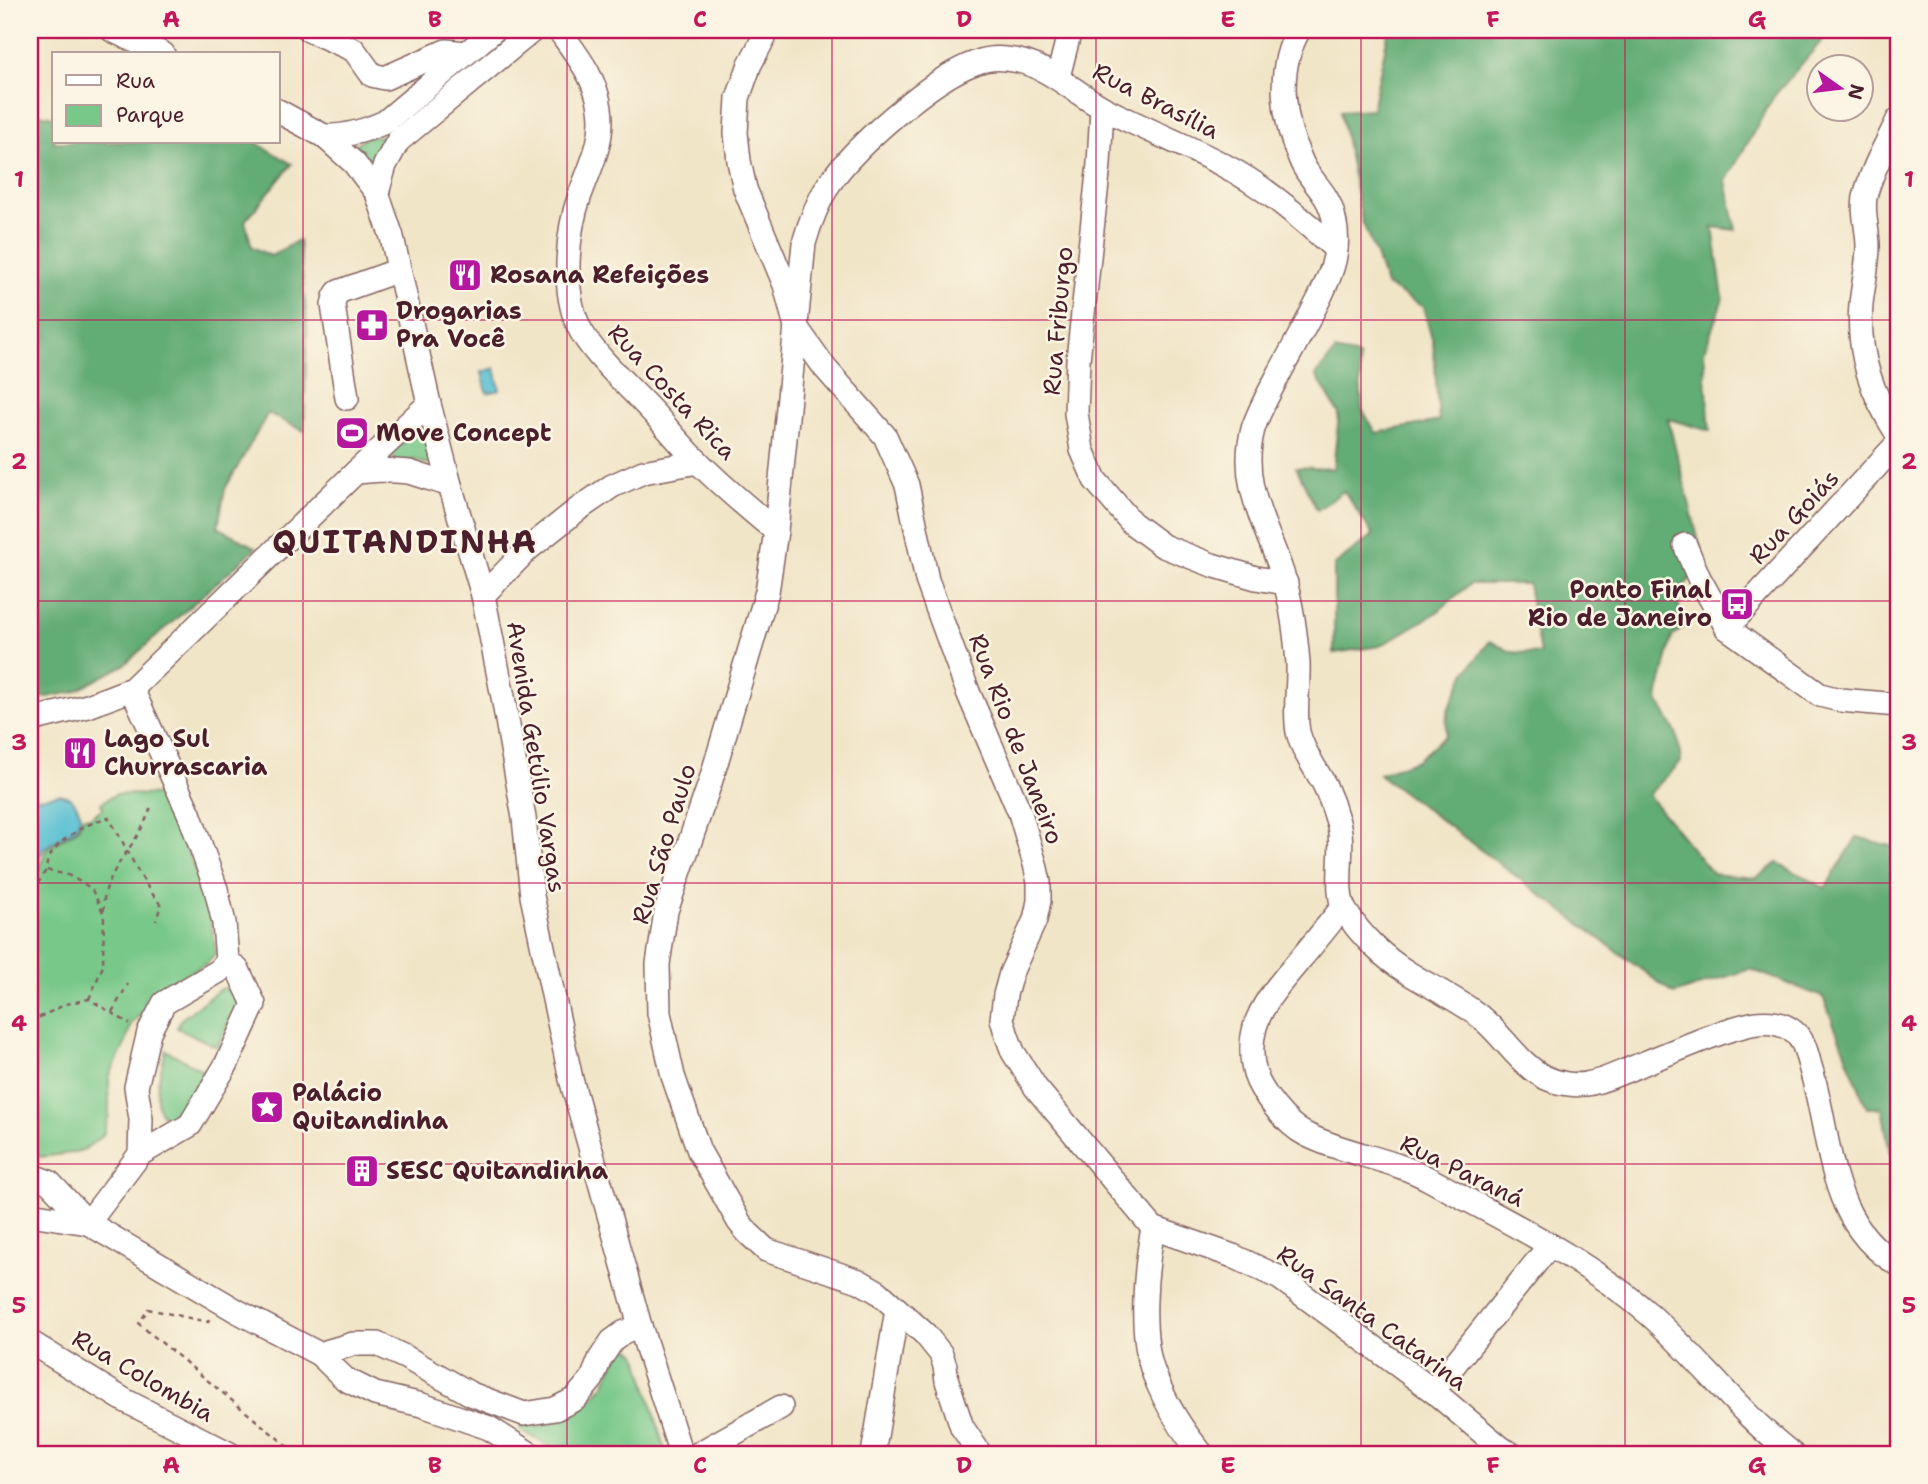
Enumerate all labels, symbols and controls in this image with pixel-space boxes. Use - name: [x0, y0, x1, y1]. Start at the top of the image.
- text: A: [162, 4, 180, 34]
- text: B: [428, 4, 442, 34]
- text: C: [693, 4, 707, 34]
- text: D: [956, 4, 972, 34]
- text: E: [1220, 4, 1236, 34]
- text: F: [1486, 4, 1500, 34]
- text: G: [1748, 4, 1767, 34]
- legend: [52, 52, 280, 144]
- north arrow: [1806, 52, 1876, 122]
- street label: Rua Brasília: [1087, 55, 1225, 147]
- text: Rua: [116, 67, 155, 95]
- text: N: [1842, 82, 1870, 102]
- text: Parque: [116, 101, 185, 129]
- text: 1: [14, 164, 24, 194]
- text: 1: [1904, 164, 1914, 194]
- street label: Rua Friburgo: [1036, 245, 1080, 397]
- restaurant icon: Rosana Refeições: [446, 256, 484, 294]
- place label: Rosana Refeições: [490, 259, 709, 291]
- place label: Drogarias Pra Você: [396, 295, 522, 355]
- pharmacy icon: Drogarias Pra Você: [353, 306, 391, 344]
- street label: Rua Costa Rica: [601, 317, 743, 467]
- sports icon: Move Concept: [333, 414, 371, 452]
- place label: Move Concept: [376, 417, 552, 449]
- text: 2: [11, 446, 27, 476]
- text: 2: [1901, 446, 1917, 476]
- street label: Rua Goiás: [1742, 463, 1846, 571]
- district label: QUITANDINHA: [272, 520, 538, 563]
- place label: Ponto Final Rio de Janeiro: [1528, 574, 1712, 634]
- bus stop icon: Ponto Final Rio de Janeiro: [1718, 585, 1756, 623]
- street label: Avenida Getúlio Vargas: [499, 619, 573, 895]
- street label: Rua Rio de Janeiro: [961, 629, 1071, 849]
- place label: Lago Sul Churrascaria: [104, 723, 268, 783]
- text: 3: [11, 727, 27, 757]
- text: 3: [1901, 727, 1917, 757]
- restaurant icon: Lago Sul Churrascaria: [61, 734, 99, 772]
- street label: Rua São Paulo: [624, 760, 704, 928]
- text: 4: [11, 1008, 27, 1038]
- text: 4: [1901, 1008, 1917, 1038]
- place label: Palácio Quitandinha: [292, 1077, 449, 1137]
- place icon: Palácio Quitandinha: [248, 1088, 286, 1126]
- street label: Rua Paraná: [1395, 1127, 1529, 1215]
- building icon: SESC Quitandinha: [343, 1152, 381, 1190]
- place label: SESC Quitandinha: [386, 1155, 609, 1187]
- street label: Rua Santa Catarina: [1270, 1238, 1474, 1398]
- text: 5: [12, 1290, 26, 1320]
- text: 5: [1902, 1290, 1916, 1320]
- street label: Rua Colombia: [66, 1322, 220, 1430]
- text: A: [162, 1450, 180, 1480]
- text: B: [428, 1450, 442, 1480]
- text: C: [693, 1450, 707, 1480]
- text: D: [956, 1450, 972, 1480]
- text: E: [1220, 1450, 1236, 1480]
- text: F: [1486, 1450, 1500, 1480]
- text: G: [1748, 1450, 1767, 1480]

